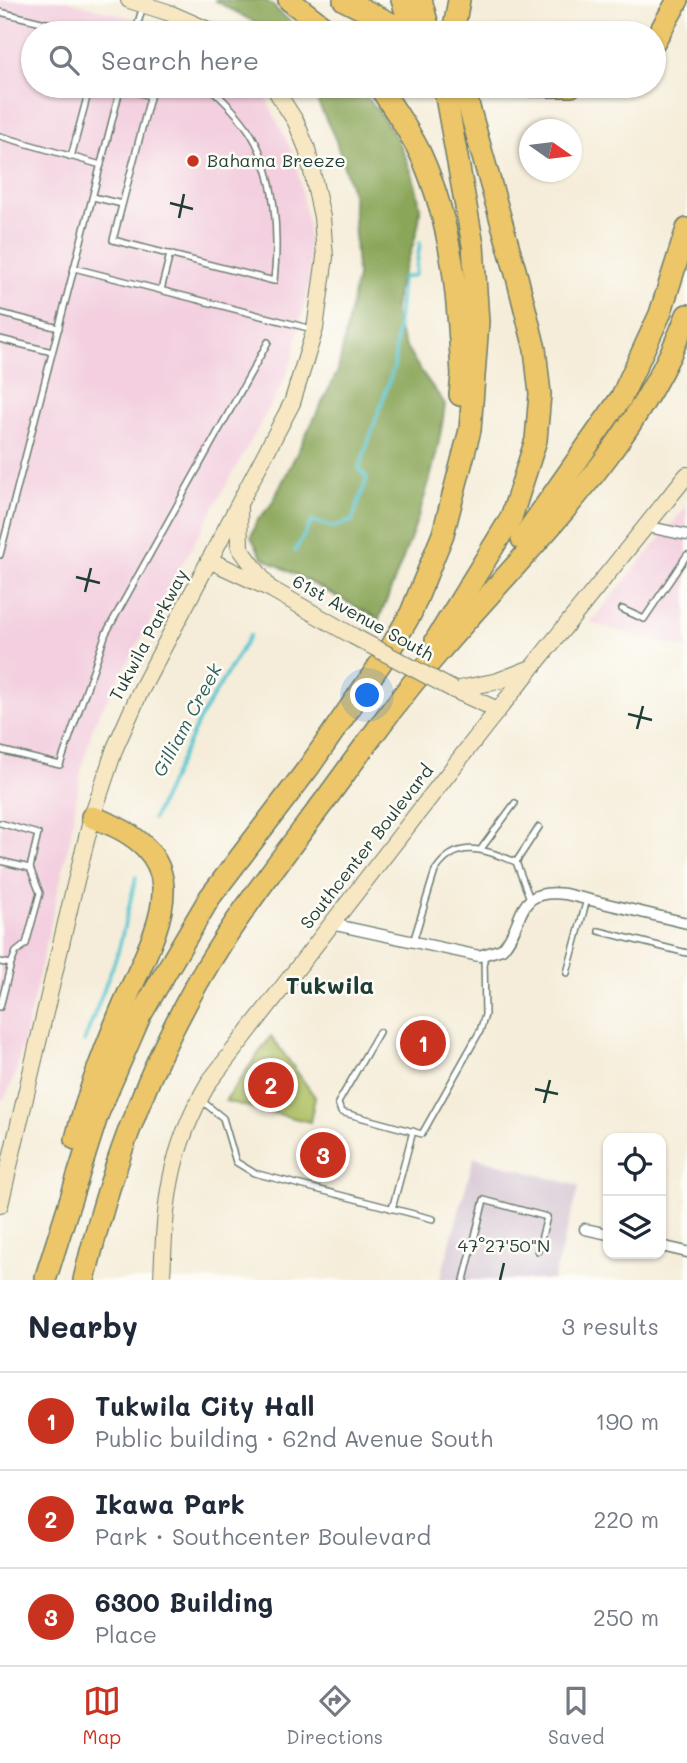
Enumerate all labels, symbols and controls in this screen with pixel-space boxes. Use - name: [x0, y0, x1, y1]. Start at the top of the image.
- search box: [21, 21, 666, 98]
- icon: search: [45, 41, 83, 79]
- text: Search here: [101, 43, 259, 77]
- north arrow: [519, 119, 582, 182]
- place label: Bahama Breeze: [207, 148, 346, 172]
- marker: Bahama Breeze: [185, 153, 201, 169]
- street label: Tukwila Parkway: [103, 565, 193, 705]
- street label: 61st Avenue South: [289, 568, 438, 666]
- water label: Gilliam Creek: [146, 658, 227, 781]
- your location: [350, 678, 384, 712]
- street label: Southcenter Boulevard: [294, 759, 438, 934]
- district label: Tukwila: [286, 969, 374, 1000]
- pin: 1: [400, 1017, 446, 1069]
- pin: 2: [248, 1059, 294, 1111]
- pin: 3: [300, 1129, 346, 1181]
- map controls: [603, 1133, 666, 1259]
- button: locate: [603, 1133, 666, 1196]
- button: layers: [603, 1196, 666, 1259]
- text: 47°27'50"N: [458, 1233, 550, 1257]
- text: Nearby: [28, 1306, 138, 1346]
- text: 3 results: [562, 1311, 659, 1341]
- text: Tukwila City Hall: [95, 1389, 314, 1423]
- text: 1: [46, 1406, 56, 1436]
- text: 190 m: [595, 1406, 659, 1436]
- text: Public building · 62nd Avenue South: [95, 1423, 493, 1453]
- text: Ikawa Park: [95, 1487, 245, 1521]
- text: 2: [45, 1504, 57, 1534]
- text: 220 m: [593, 1504, 659, 1534]
- text: Park · Southcenter Boulevard: [95, 1521, 431, 1551]
- text: 6300 Building: [95, 1585, 273, 1619]
- text: 3: [44, 1602, 58, 1632]
- text: 250 m: [593, 1602, 659, 1632]
- text: Place: [95, 1619, 157, 1649]
- tab: Map: [83, 1682, 121, 1749]
- tab: Directions: [286, 1682, 383, 1749]
- tab: Saved: [548, 1682, 604, 1749]

